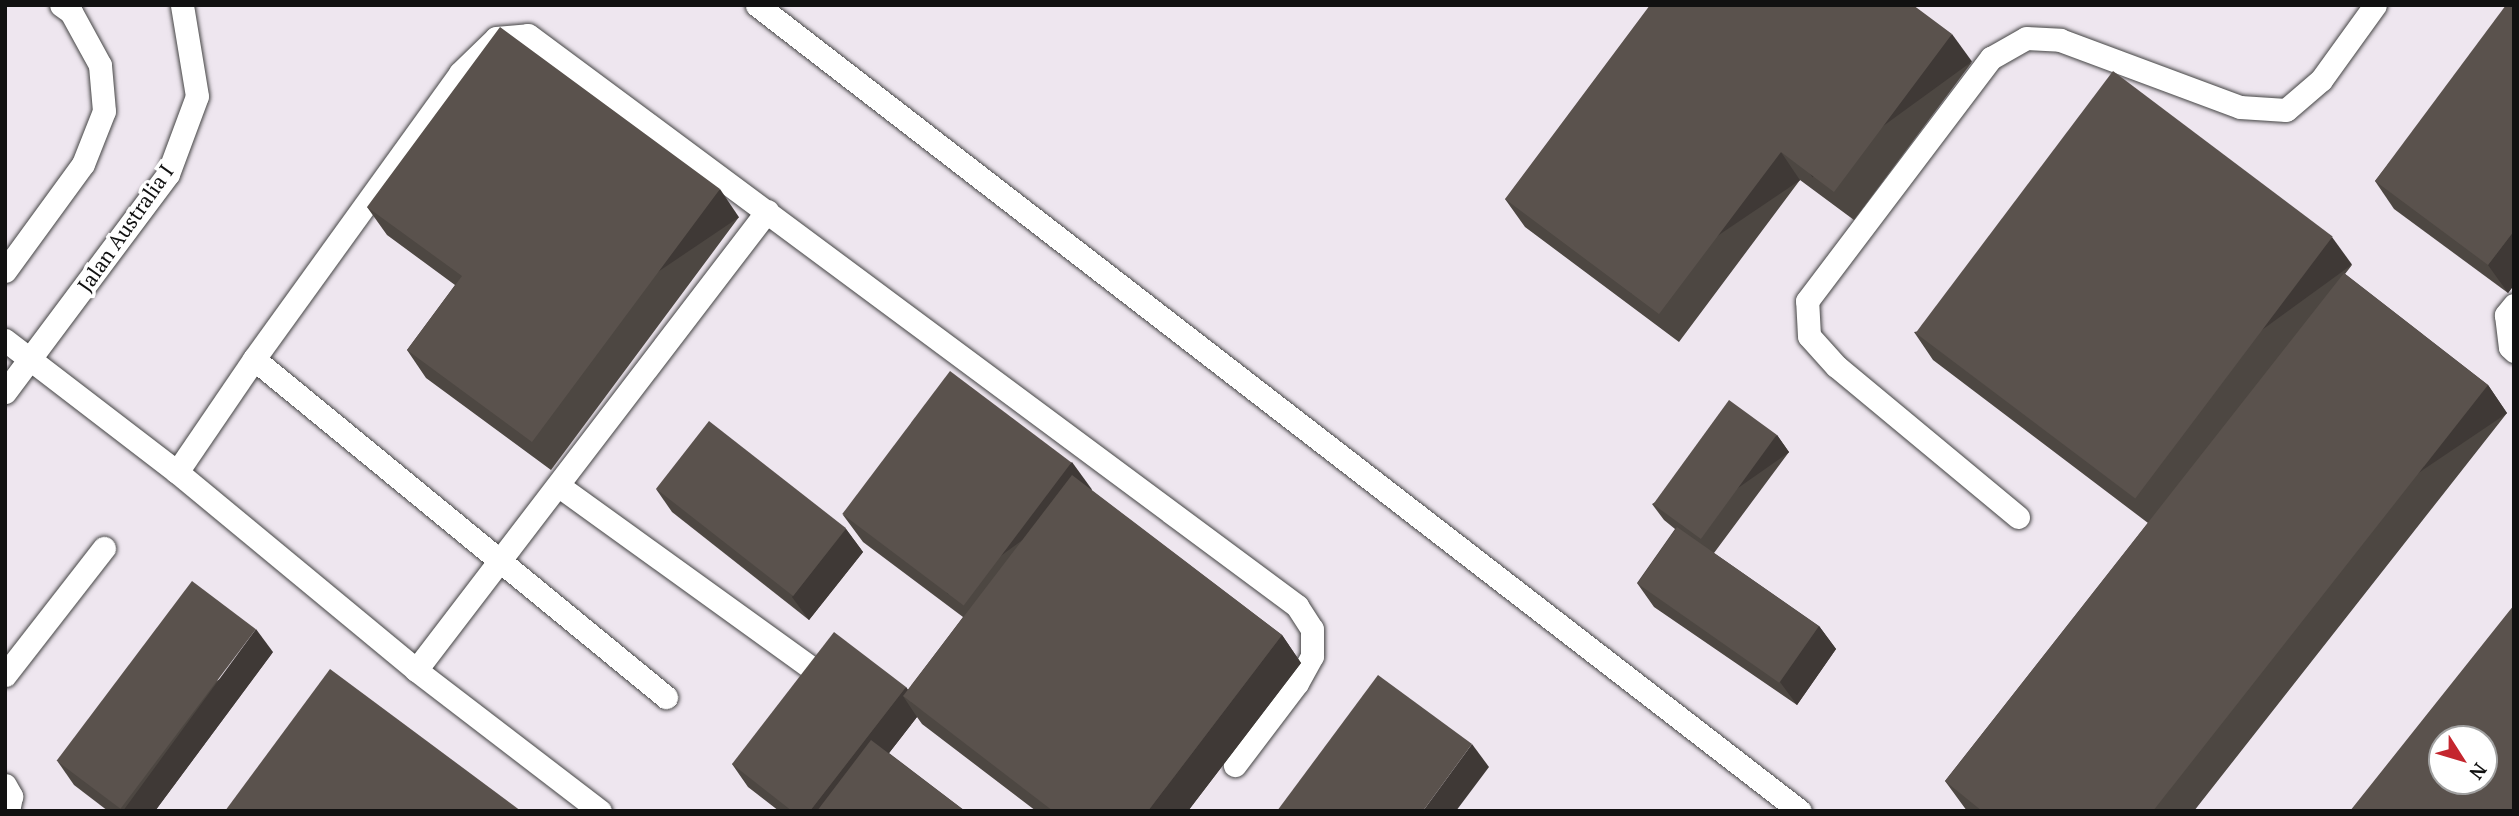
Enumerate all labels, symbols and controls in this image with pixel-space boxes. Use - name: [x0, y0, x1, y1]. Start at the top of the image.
- street label: Jalan Australia I: [72, 159, 178, 297]
- north arrow: [2428, 725, 2498, 795]
- text: N: [2464, 758, 2493, 785]

